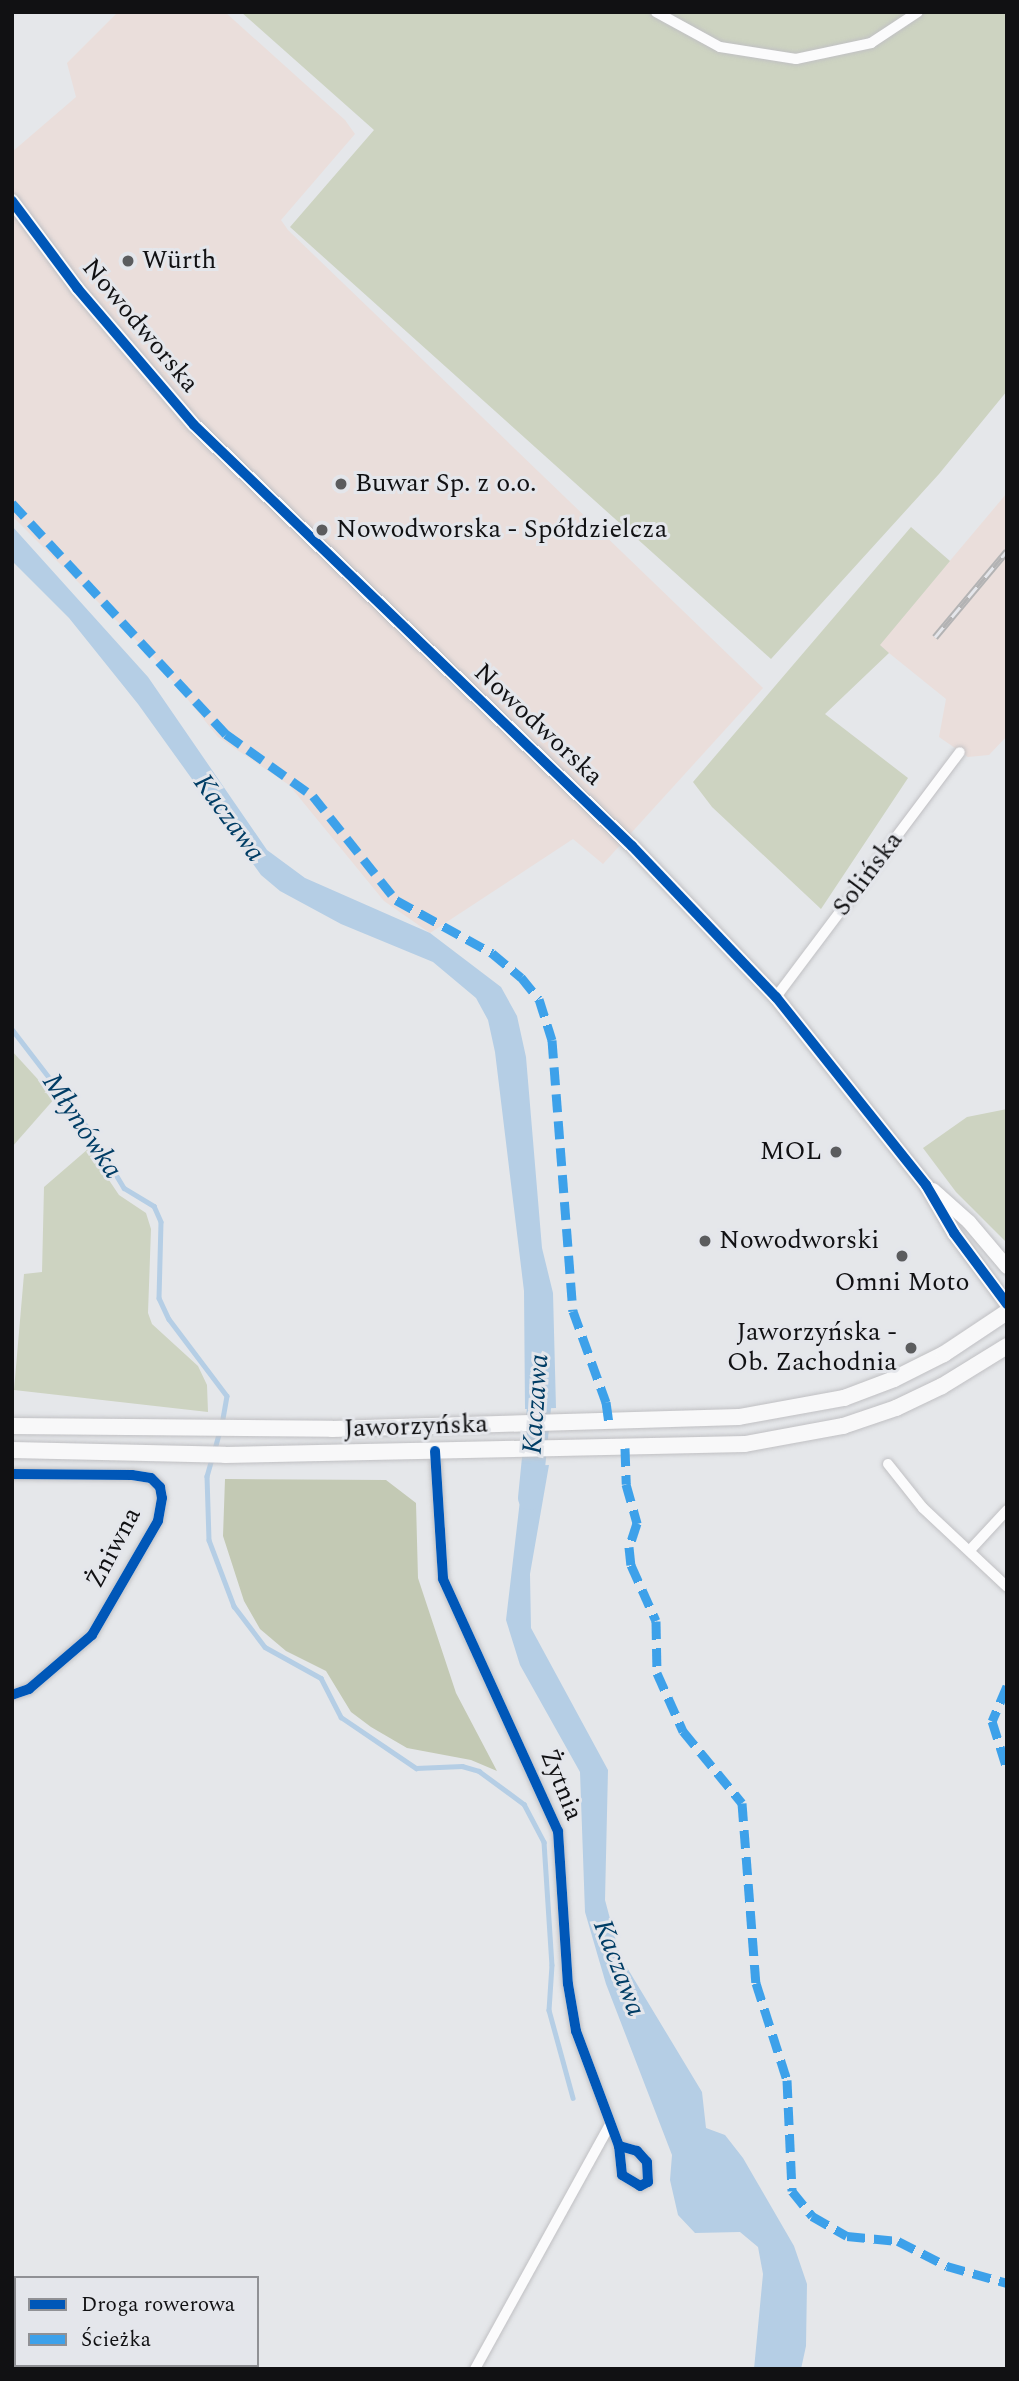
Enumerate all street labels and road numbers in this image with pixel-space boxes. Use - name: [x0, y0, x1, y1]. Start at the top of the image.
- street label: Nowodworska: [75, 253, 205, 399]
- street label: Nowodworska: [467, 657, 609, 793]
- street label: Solińska: [826, 826, 910, 922]
- street label: Jaworzyńska: [343, 1409, 489, 1445]
- street label: Żniwna: [80, 1502, 148, 1594]
- street label: Żytnia: [533, 1745, 589, 1825]

